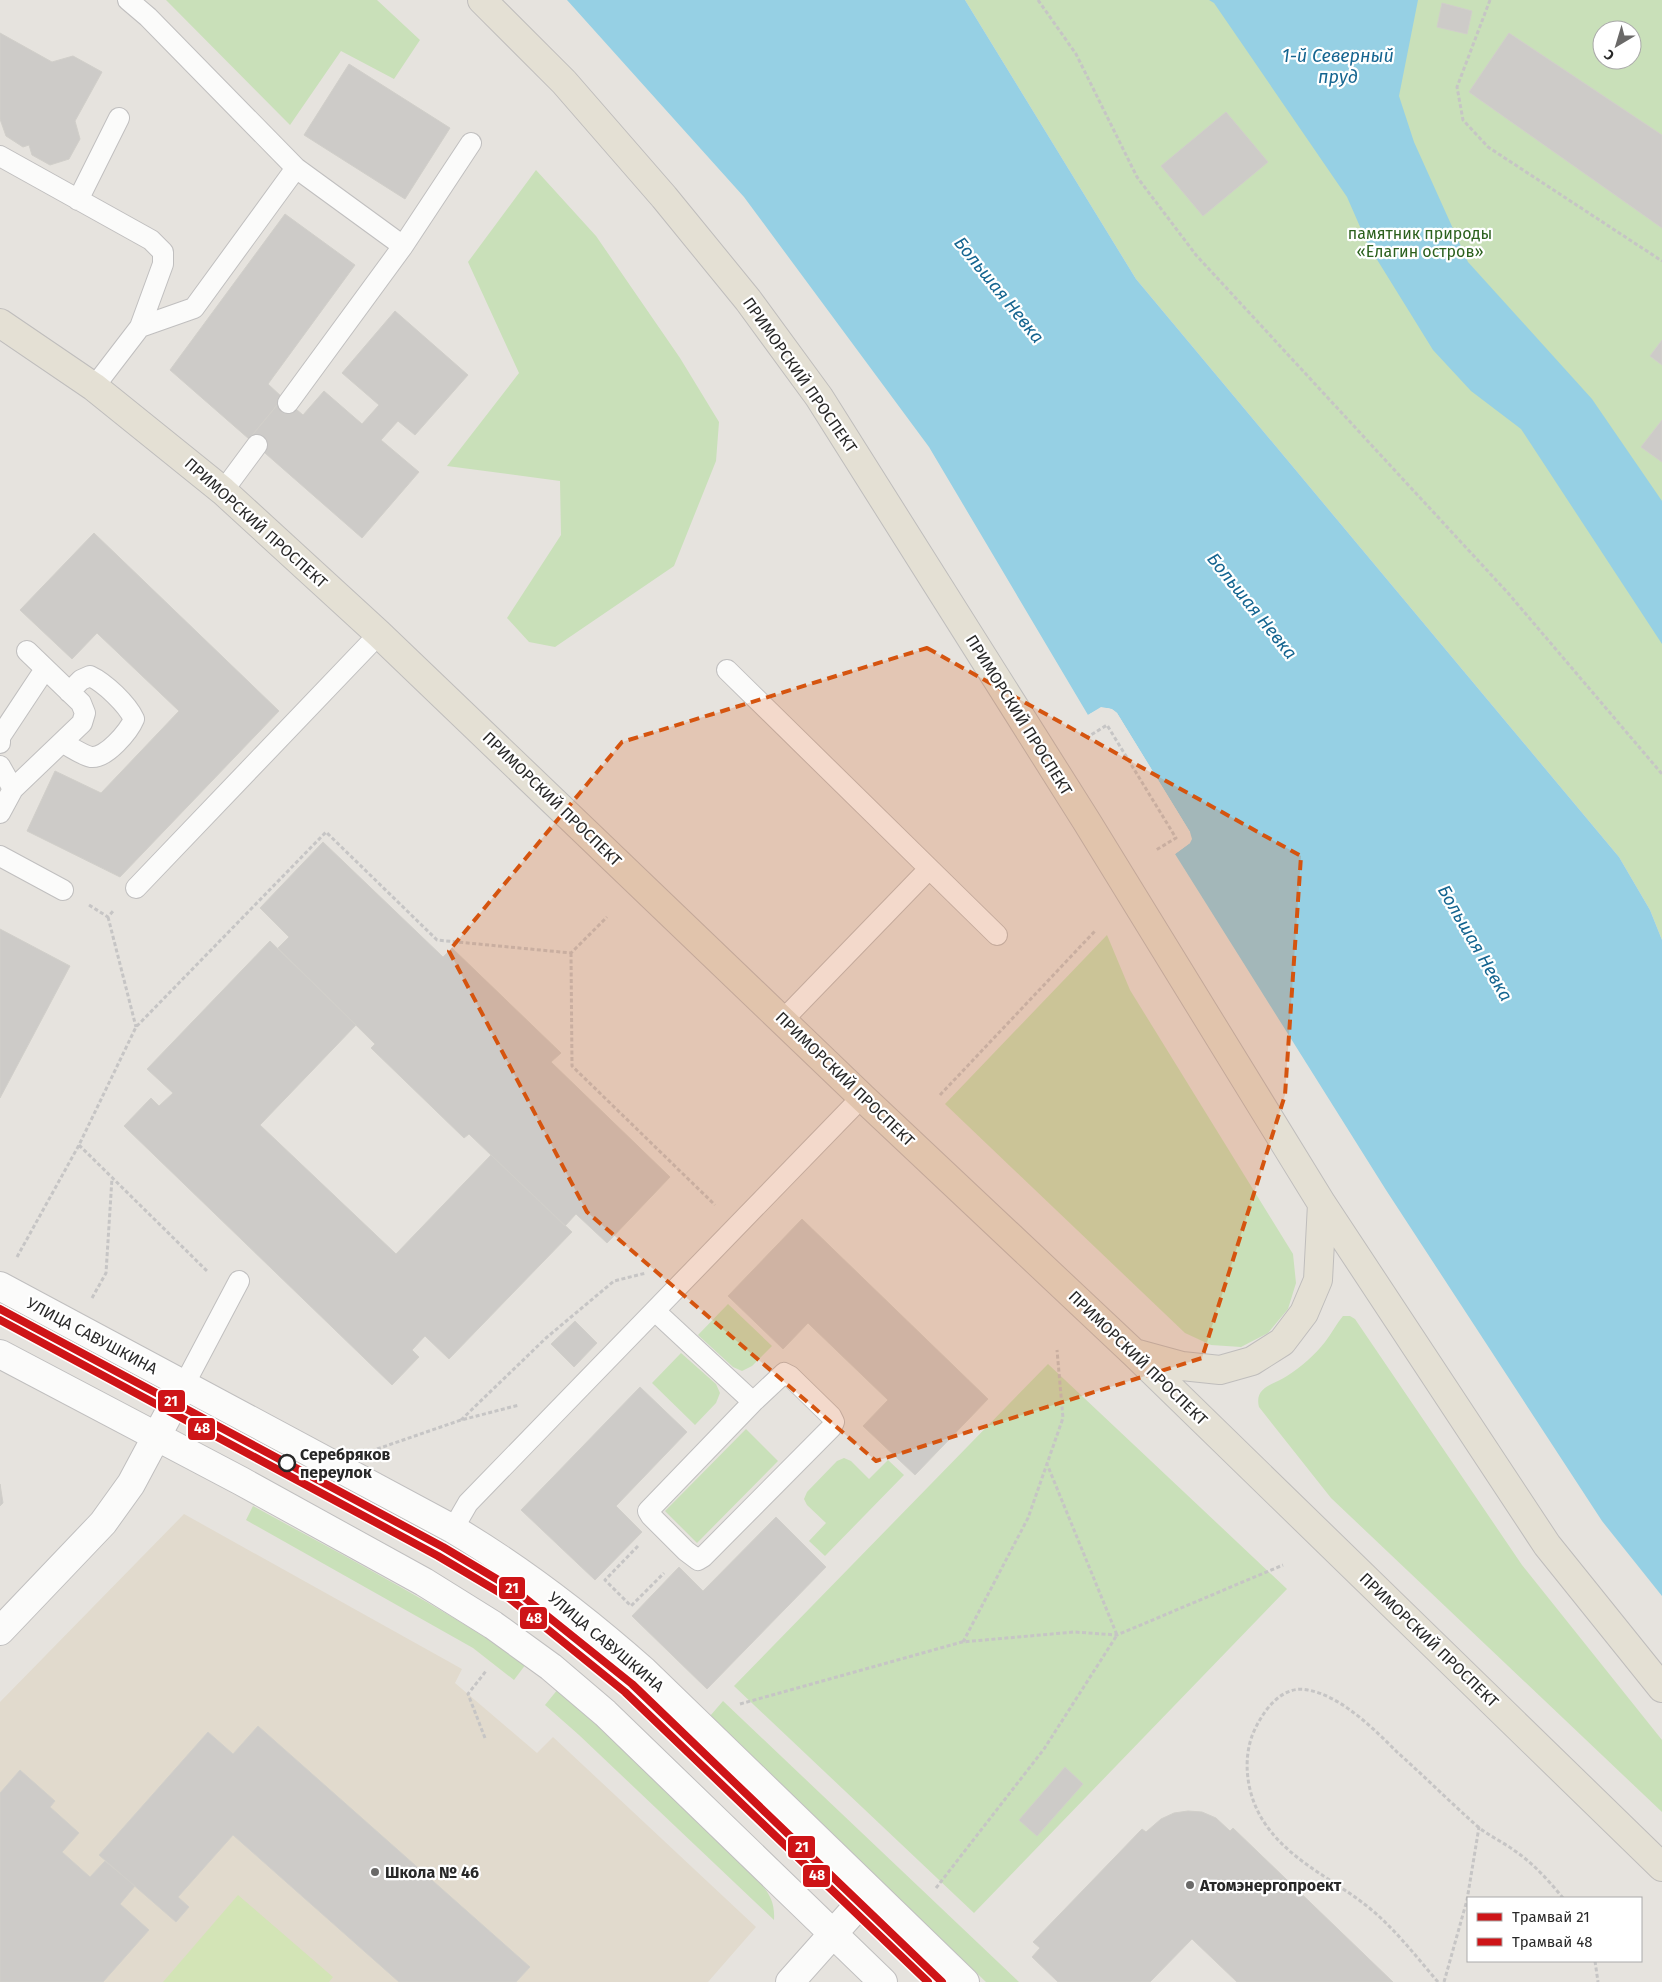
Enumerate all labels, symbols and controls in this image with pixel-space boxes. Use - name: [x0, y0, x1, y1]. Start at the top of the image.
- north arrow: [1592, 20, 1642, 70]
- water label: 1-й Северный пруд: [1282, 45, 1394, 88]
- text: С: [1601, 46, 1618, 64]
- park label: памятник природы «Елагин остров»: [1348, 224, 1492, 261]
- water label: Большая Невка: [949, 232, 1049, 348]
- street label: ПРИМОРСКИЙ ПРОСПЕКТ: [739, 294, 861, 457]
- street label: ПРИМОРСКИЙ ПРОСПЕКТ: [181, 454, 332, 593]
- water label: Большая Невка: [1202, 548, 1302, 664]
- street label: ПРИМОРСКИЙ ПРОСПЕКТ: [962, 631, 1077, 799]
- street label: ПРИМОРСКИЙ ПРОСПЕКТ: [479, 728, 626, 871]
- water label: Большая Невка: [1433, 881, 1517, 1005]
- street label: ПРИМОРСКИЙ ПРОСПЕКТ: [772, 1008, 919, 1151]
- street label: ПРИМОРСКИЙ ПРОСПЕКТ: [1065, 1287, 1212, 1430]
- street label: УЛИЦА САВУШКИНА: [23, 1294, 161, 1379]
- line badge: 21: [157, 1389, 186, 1413]
- text: 21: [164, 1393, 178, 1410]
- line badge: 48: [187, 1417, 216, 1441]
- text: 48: [194, 1420, 210, 1437]
- place label: Серебряков переулок: [300, 1445, 390, 1482]
- marker: Серебряков переулок: [278, 1454, 296, 1472]
- street label: ПРИМОРСКИЙ ПРОСПЕКТ: [1356, 1569, 1503, 1712]
- line badge: 21: [498, 1576, 526, 1600]
- text: 21: [505, 1580, 519, 1597]
- street label: УЛИЦА САВУШКИНА: [544, 1588, 668, 1696]
- line badge: 48: [519, 1606, 548, 1630]
- text: 48: [526, 1610, 542, 1627]
- line badge: 21: [787, 1835, 816, 1859]
- text: 21: [795, 1839, 809, 1856]
- place label: Школа № 46: [385, 1863, 479, 1882]
- line badge: 48: [802, 1864, 831, 1888]
- marker: Школа № 46: [369, 1866, 381, 1878]
- text: 48: [809, 1867, 825, 1884]
- place label: Атомэнергопроект: [1199, 1876, 1342, 1895]
- marker: Атомэнергопроект: [1184, 1879, 1196, 1891]
- legend: [1467, 1897, 1642, 1962]
- text: Трамвай 21: [1512, 1908, 1590, 1926]
- text: Трамвай 48: [1512, 1933, 1592, 1951]

